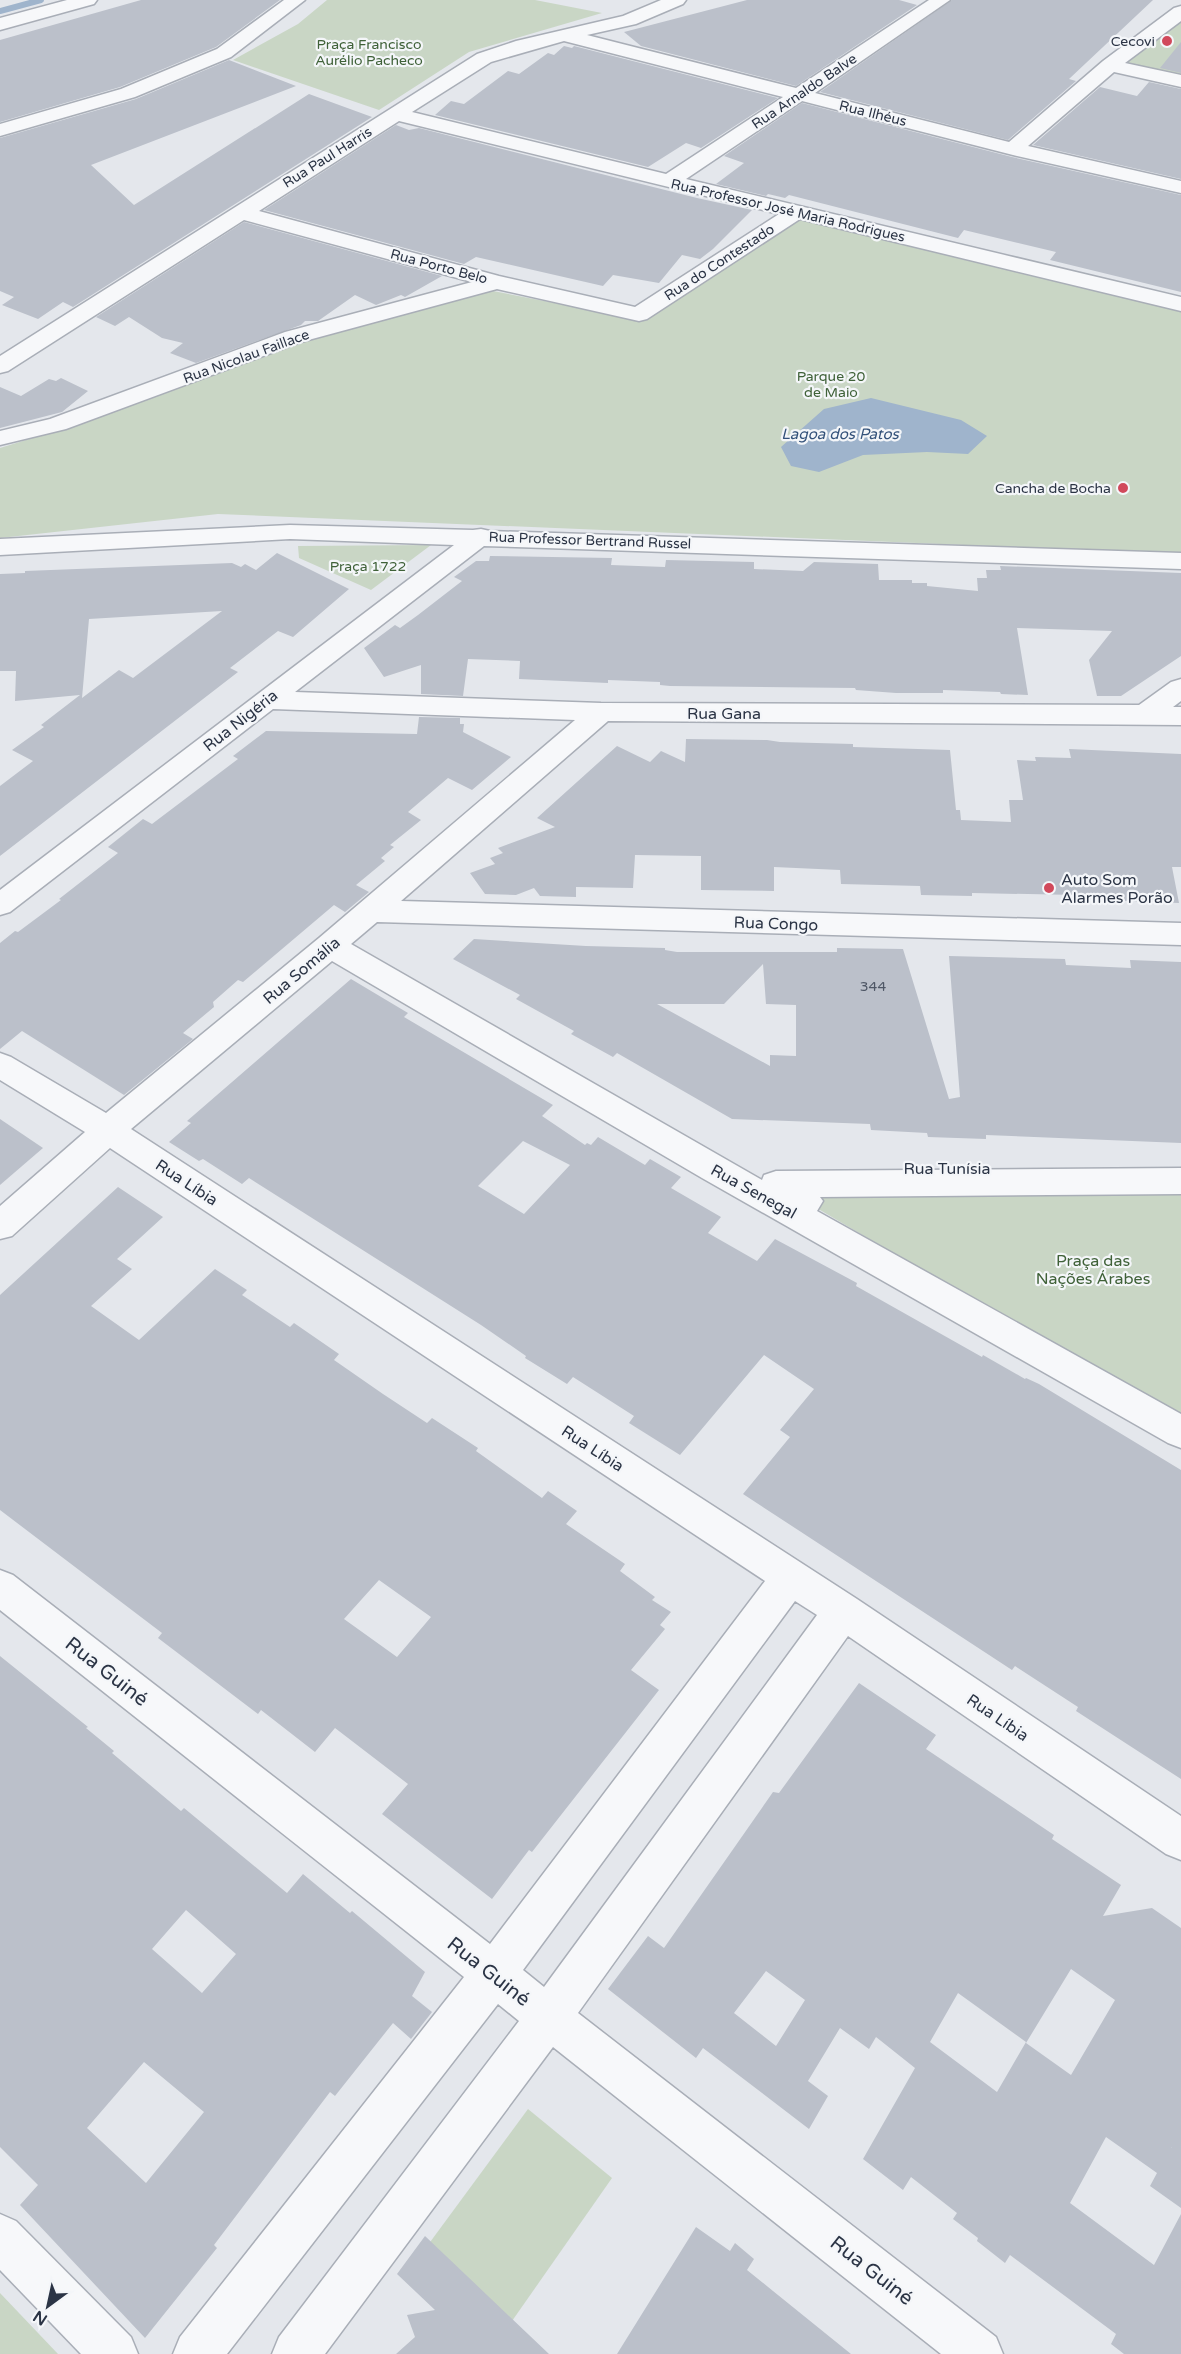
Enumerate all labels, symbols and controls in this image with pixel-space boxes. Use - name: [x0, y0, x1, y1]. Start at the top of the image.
- place label: Cecovi: [1111, 33, 1155, 50]
- marker: Cecovi: [1160, 34, 1174, 48]
- park label: Praça Francisco Aurélio Pacheco: [315, 36, 423, 69]
- street label: Rua Arnaldo Balve: [749, 50, 860, 133]
- street label: Rua Ilhéus: [837, 97, 909, 130]
- street label: Rua Paul Harris: [280, 123, 375, 192]
- street label: Rua Professor José Maria Rodrigues: [669, 175, 907, 246]
- street label: Rua do Contestado: [661, 220, 777, 304]
- street label: Rua Porto Belo: [388, 245, 489, 288]
- street label: Rua Nicolau Faillace: [181, 326, 312, 387]
- park label: Parque 20 de Maio: [797, 368, 865, 401]
- water label: Lagoa dos Patos: [781, 425, 901, 443]
- place label: Cancha de Bocha: [995, 480, 1111, 497]
- marker: Cancha de Bocha: [1116, 481, 1130, 495]
- street label: Rua Professor Bertrand Russel: [488, 528, 691, 553]
- park label: Praça 1722: [330, 558, 406, 575]
- street label: Rua Nigéria: [199, 685, 282, 756]
- street label: Rua Gana: [687, 704, 761, 724]
- place label: Auto Som Alarmes Porão: [1061, 870, 1173, 908]
- marker: Auto Som Alarmes Porão: [1042, 881, 1056, 895]
- street label: Rua Congo: [733, 913, 819, 935]
- street label: Rua Somália: [259, 933, 344, 1009]
- house number: 344: [860, 978, 886, 995]
- street label: Rua Líbia: [151, 1155, 221, 1210]
- street label: Rua Tunísia: [903, 1159, 991, 1179]
- street label: Rua Senegal: [707, 1160, 800, 1224]
- park label: Praça das Nações Árabes: [1036, 1251, 1150, 1289]
- street label: Rua Líbia: [557, 1421, 627, 1476]
- street label: Rua Guiné: [60, 1632, 153, 1712]
- street label: Rua Líbia: [963, 1690, 1032, 1746]
- street label: Rua Guiné: [442, 1932, 535, 2012]
- street label: Rua Guiné: [825, 2231, 918, 2311]
- north arrow: [18, 2276, 78, 2336]
- text: N: [30, 2306, 51, 2330]

